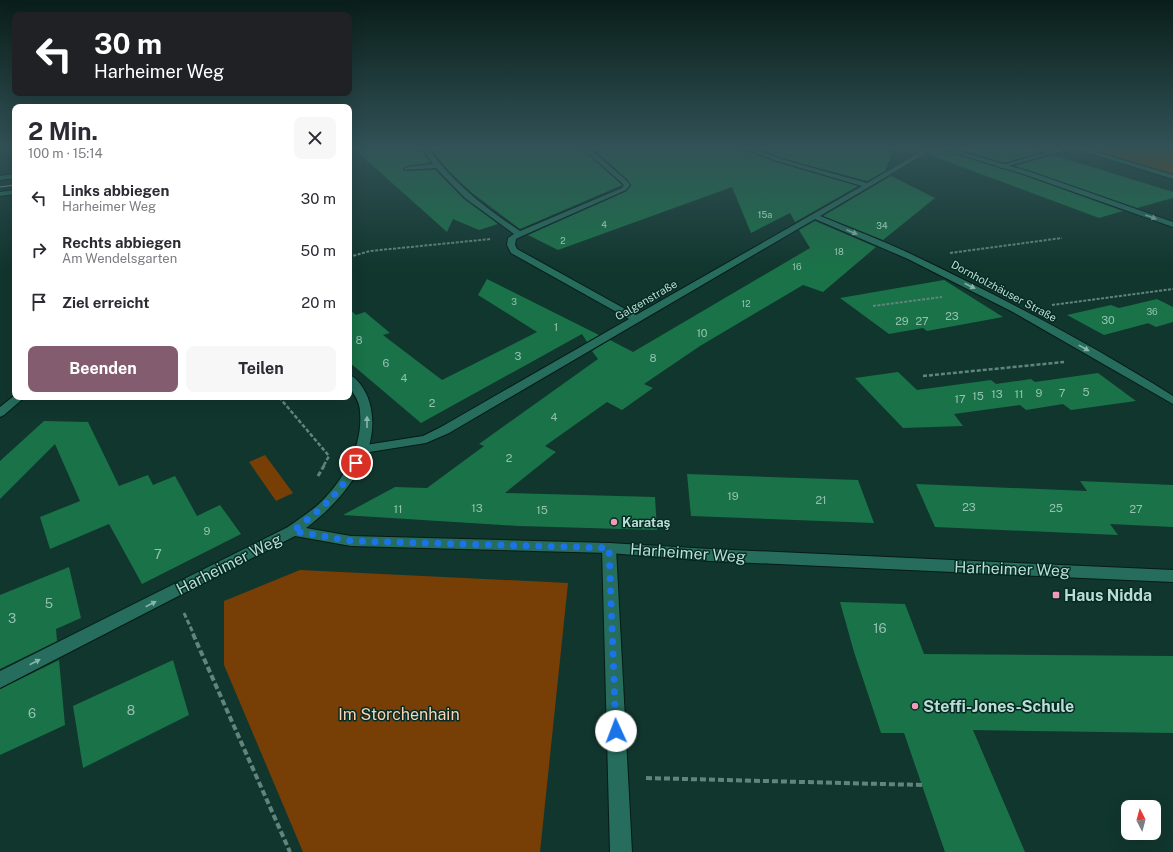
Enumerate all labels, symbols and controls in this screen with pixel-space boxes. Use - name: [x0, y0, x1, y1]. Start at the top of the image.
- text: 30 m: [94, 27, 162, 60]
- icon: left: [28, 28, 80, 80]
- text: Harheimer Weg: [94, 61, 224, 82]
- text: 2 Min.: [28, 117, 98, 145]
- button: close: [294, 117, 336, 159]
- text: 100 m · 15:14: [28, 146, 103, 161]
- text: Links abbiegen: [62, 182, 169, 199]
- icon: left: [28, 187, 50, 209]
- text: 30 m: [301, 190, 336, 207]
- text: Harheimer Weg: [62, 199, 156, 214]
- house number: 15a: [758, 209, 772, 220]
- one-way arrow: [1145, 214, 1157, 220]
- house number: 4: [601, 219, 607, 230]
- house number: 34: [876, 220, 888, 231]
- one-way arrow: [846, 229, 857, 235]
- text: Rechts abbiegen: [62, 234, 181, 251]
- house number: 2: [560, 235, 566, 246]
- icon: right: [28, 239, 50, 261]
- text: 50 m: [301, 242, 336, 259]
- house number: 18: [834, 246, 844, 257]
- text: Am Wendelsgarten: [62, 251, 177, 266]
- street label: Dornholzhäuser Straße: [949, 258, 1059, 324]
- house number: 16: [792, 261, 802, 272]
- street label: Galgenstraße: [613, 277, 679, 323]
- one-way arrow: [964, 283, 975, 290]
- icon: arrive: [28, 291, 50, 313]
- text: Ziel erreicht: [62, 294, 149, 311]
- text: 20 m: [301, 294, 336, 311]
- house number: 3: [511, 296, 517, 307]
- house number: 12: [741, 298, 751, 309]
- house number: 36: [1146, 306, 1158, 317]
- house number: 23: [945, 310, 959, 322]
- house number: 30: [1101, 314, 1115, 326]
- house number: 29: [895, 315, 909, 327]
- house number: 27: [915, 315, 929, 327]
- house number: 1: [554, 321, 558, 333]
- house number: 10: [696, 327, 708, 339]
- house number: 8: [355, 334, 363, 346]
- one-way arrow: [1078, 344, 1090, 351]
- button: Beenden: [28, 346, 178, 392]
- button: Teilen: [186, 346, 336, 392]
- house number: 3: [515, 350, 522, 362]
- house number: 8: [649, 352, 657, 364]
- house number: 6: [383, 357, 390, 369]
- house number: 4: [401, 372, 408, 384]
- house number: 5: [1082, 386, 1090, 398]
- house number: 9: [1036, 387, 1043, 399]
- house number: 7: [1059, 387, 1066, 399]
- house number: 13: [991, 388, 1003, 400]
- house number: 11: [1015, 388, 1023, 400]
- house number: 15: [972, 390, 984, 402]
- house number: 17: [954, 393, 966, 405]
- house number: 2: [429, 397, 436, 409]
- house number: 4: [551, 411, 558, 423]
- one-way arrow: [364, 415, 370, 428]
- pin: [339, 446, 373, 480]
- icon: arrive: [345, 452, 367, 474]
- house number: 2: [506, 452, 513, 464]
- house number: 19: [727, 490, 739, 502]
- house number: 21: [815, 494, 827, 506]
- house number: 23: [962, 501, 976, 513]
- house number: 13: [471, 502, 483, 514]
- house number: 25: [1049, 502, 1063, 514]
- house number: 11: [394, 503, 402, 515]
- house number: 27: [1129, 503, 1143, 515]
- house number: 15: [536, 504, 548, 516]
- place label: Karataş: [622, 515, 671, 530]
- marker: Karataş: [609, 517, 619, 527]
- house number: 9: [204, 525, 211, 537]
- street label: Harheimer Weg: [173, 529, 285, 599]
- street label: Harheimer Weg: [630, 539, 746, 567]
- house number: 7: [154, 547, 162, 562]
- street label: Harheimer Weg: [954, 557, 1070, 581]
- place label: Haus Nidda: [1064, 586, 1152, 605]
- marker: Haus Nidda: [1051, 590, 1061, 600]
- house number: 5: [45, 596, 53, 611]
- one-way arrow: [145, 600, 157, 607]
- house number: 3: [8, 611, 16, 626]
- house number: 16: [873, 621, 887, 636]
- one-way arrow: [29, 659, 41, 665]
- place label: Steffi-Jones-Schule: [923, 697, 1074, 716]
- marker: Steffi-Jones-Schule: [910, 701, 920, 711]
- house number: 8: [127, 703, 135, 718]
- park label: Im Storchenhain: [338, 705, 460, 724]
- house number: 6: [28, 706, 36, 721]
- position arrow: [595, 710, 637, 752]
- north arrow: [1121, 800, 1161, 840]
- map controls: [1121, 800, 1161, 840]

